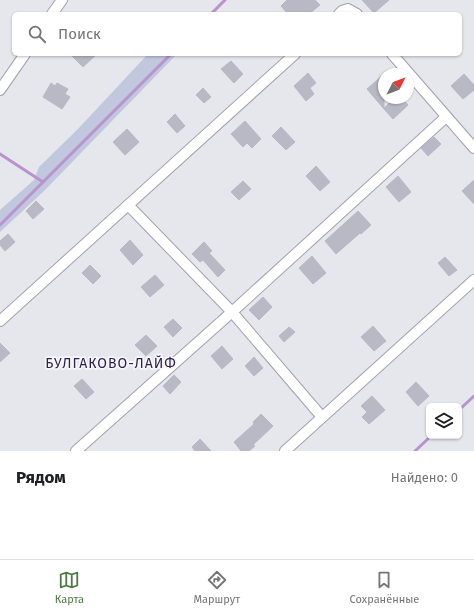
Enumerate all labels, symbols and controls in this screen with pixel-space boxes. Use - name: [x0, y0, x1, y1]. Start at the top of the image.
- search box: [12, 12, 462, 56]
- icon: search: [26, 23, 48, 45]
- text: Поиск: [58, 25, 101, 43]
- north arrow: [378, 68, 414, 104]
- district label: БУЛГАКОВО-ЛАЙФ: [45, 355, 177, 372]
- map controls: [426, 403, 462, 439]
- button: layers: [426, 403, 462, 439]
- text: Рядом: [16, 467, 66, 488]
- text: Найдено: 0: [391, 470, 458, 485]
- tab: Карта: [55, 569, 84, 606]
- tab: Маршрут: [193, 569, 240, 606]
- tab: Сохранённые: [350, 569, 419, 606]

